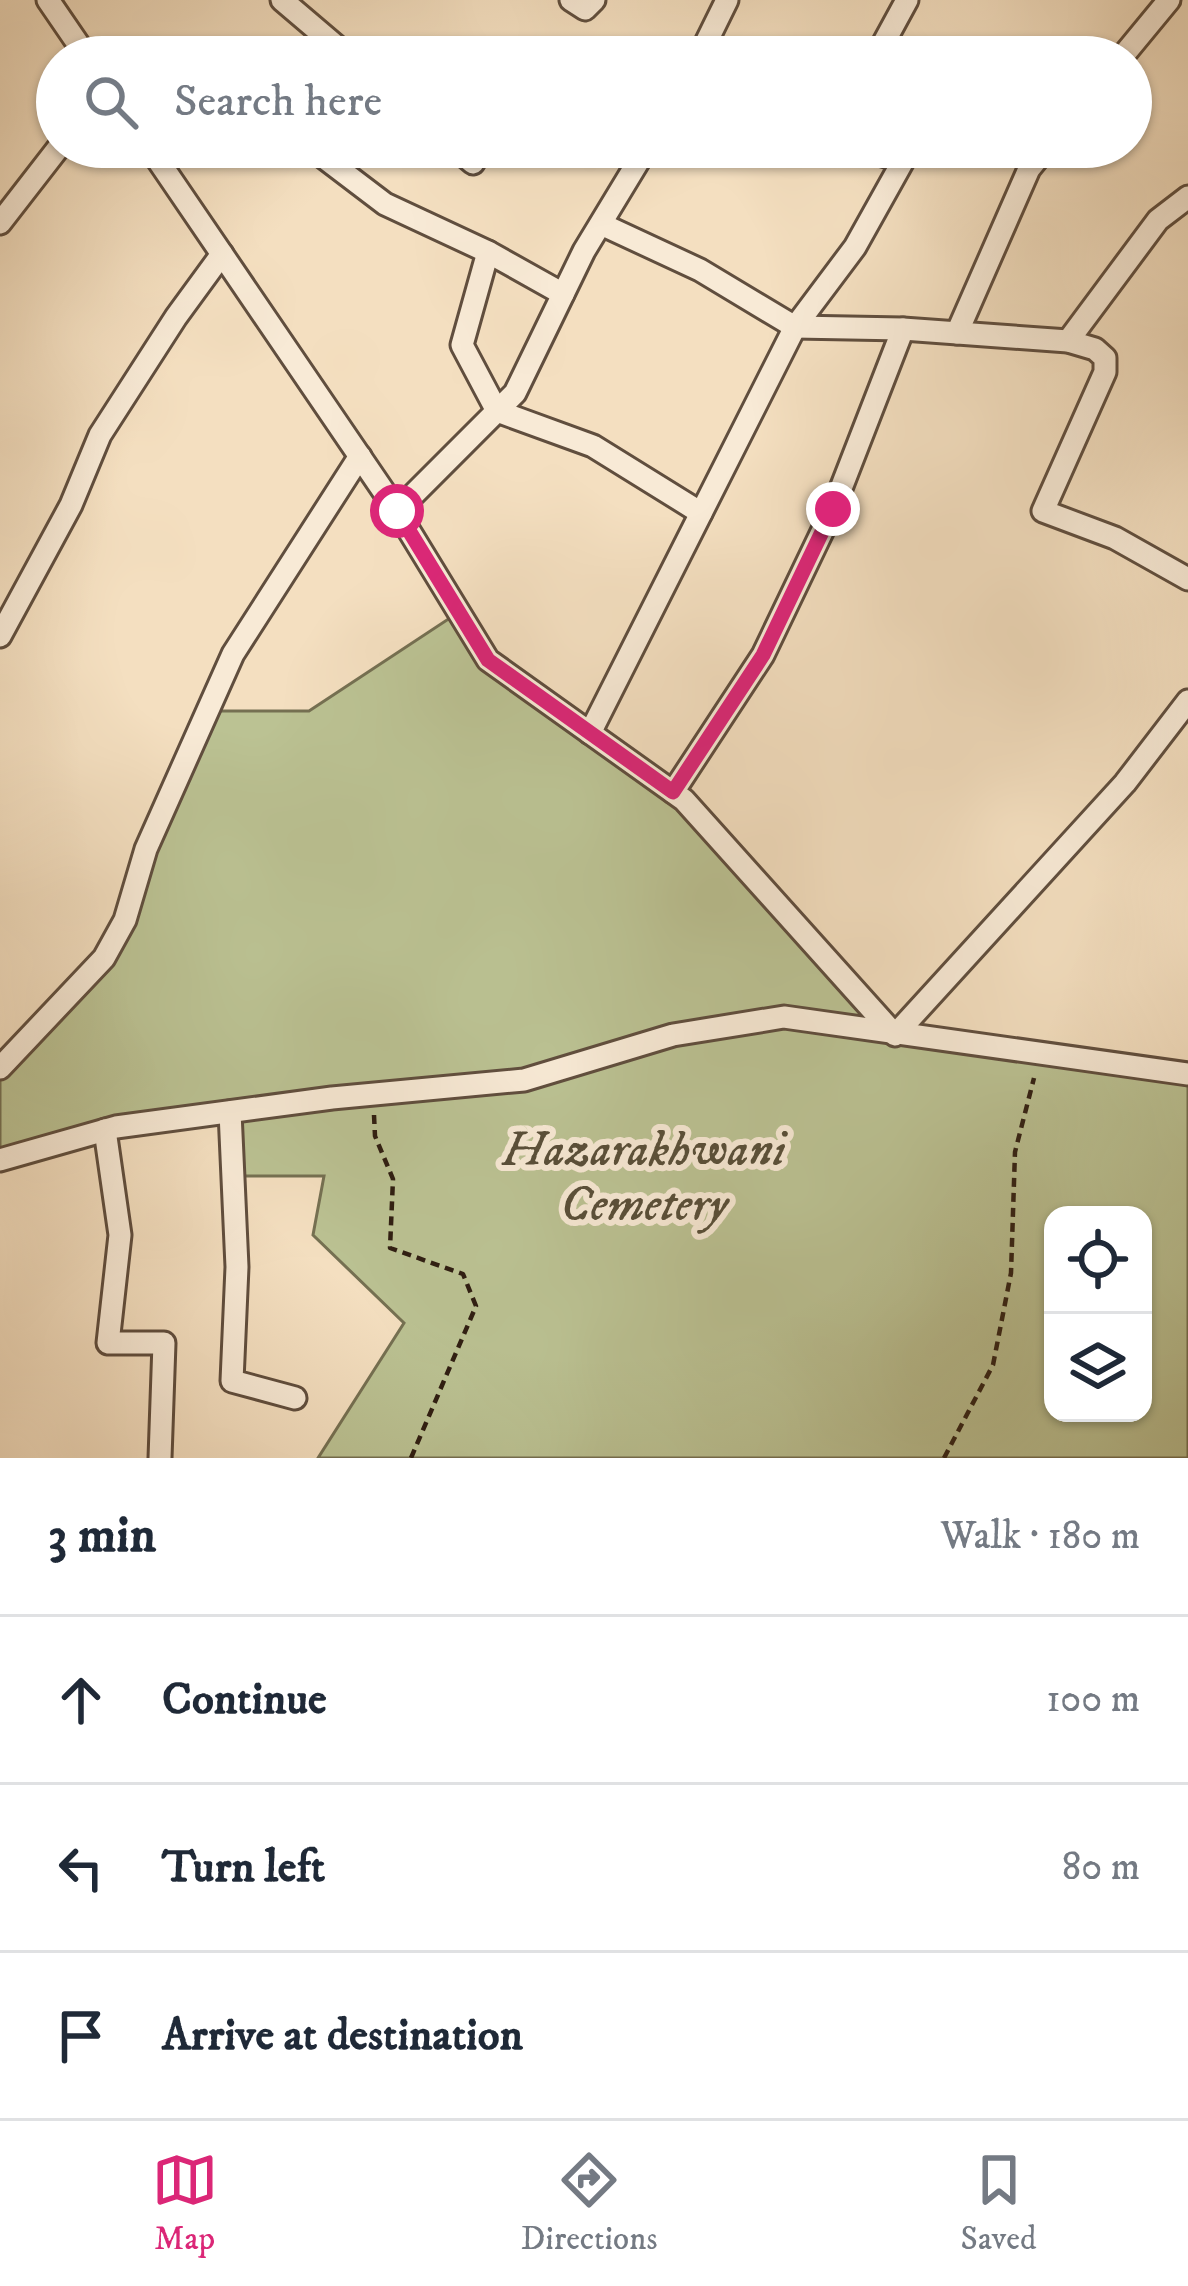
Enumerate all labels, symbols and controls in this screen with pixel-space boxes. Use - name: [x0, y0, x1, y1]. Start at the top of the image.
- search box: [36, 36, 1152, 168]
- icon: search: [78, 69, 144, 135]
- text: Search here: [174, 74, 382, 130]
- route end: [806, 482, 860, 536]
- route start: [370, 484, 424, 538]
- park label: Hazarakhwani Cemetery: [501, 1121, 788, 1236]
- map controls: [1044, 1206, 1152, 1422]
- button: locate: [1044, 1206, 1152, 1314]
- button: layers: [1044, 1314, 1152, 1422]
- text: 3 min: [48, 1504, 156, 1568]
- text: Walk · 180 m: [940, 1512, 1140, 1561]
- icon: ahead: [48, 1667, 114, 1733]
- text: Continue: [162, 1672, 327, 1728]
- text: 100 m: [1046, 1675, 1140, 1724]
- icon: left: [48, 1835, 114, 1901]
- text: Turn left: [162, 1840, 325, 1896]
- text: 80 m: [1062, 1843, 1140, 1892]
- icon: arrive: [48, 2003, 114, 2069]
- text: Arrive at destination: [162, 2008, 523, 2064]
- tab: Map: [152, 2147, 218, 2260]
- tab: Directions: [521, 2147, 657, 2260]
- tab: Saved: [961, 2147, 1036, 2260]

